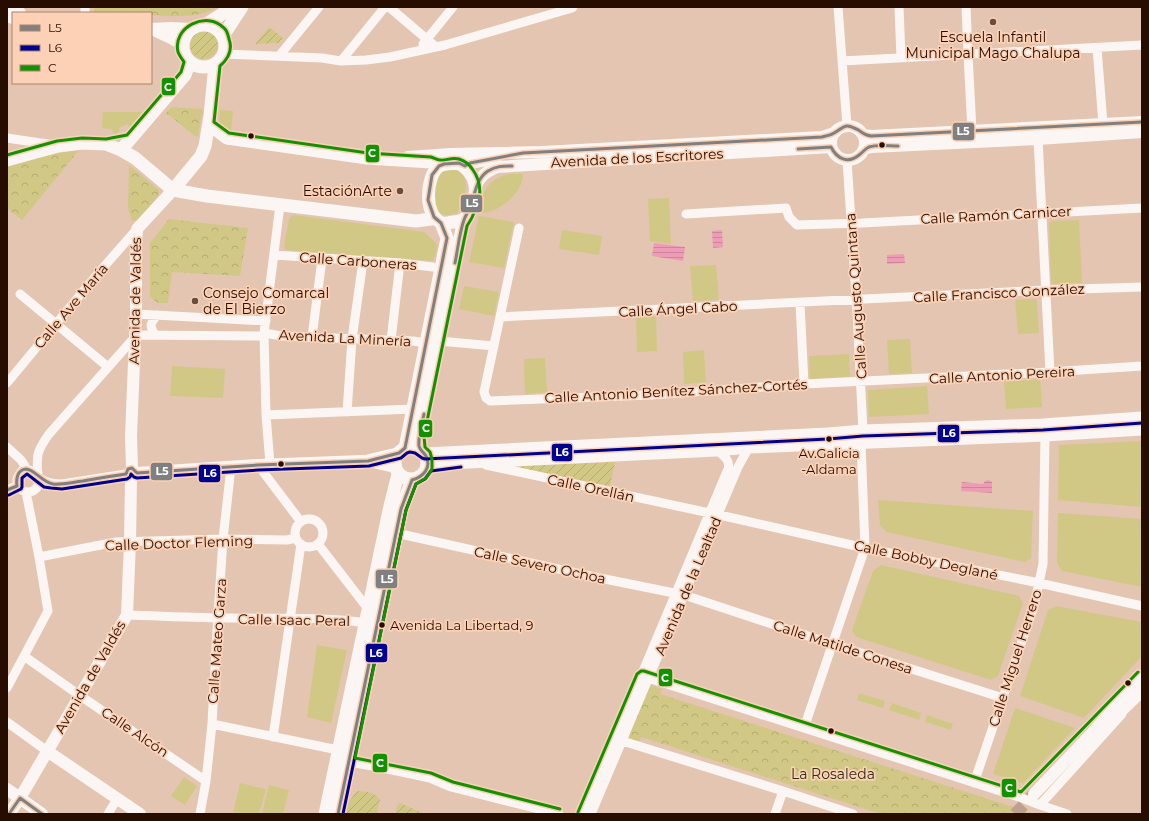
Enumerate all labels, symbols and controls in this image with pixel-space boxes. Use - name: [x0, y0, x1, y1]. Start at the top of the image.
- legend: [12, 12, 152, 84]
- marker: Escuela Infantil Municipal Mago Chalupa: [988, 17, 998, 27]
- text: L5: [48, 20, 62, 35]
- place label: Escuela Infantil Municipal Mago Chalupa: [906, 28, 1080, 62]
- text: L6: [48, 40, 62, 55]
- text: C: [48, 60, 57, 75]
- line badge: C: [161, 77, 176, 96]
- text: C: [164, 80, 172, 94]
- line badge: L5: [952, 122, 975, 141]
- text: L5: [956, 124, 970, 138]
- unlabelled marker: [246, 131, 256, 141]
- unlabelled marker: [877, 140, 887, 150]
- line badge: C: [365, 144, 380, 163]
- street label: Avenida de los Escritores: [550, 144, 724, 172]
- text: C: [368, 146, 376, 160]
- place label: EstaciónArte: [303, 182, 392, 200]
- marker: EstaciónArte: [395, 186, 405, 196]
- line badge: L5: [460, 194, 483, 213]
- text: L5: [465, 196, 479, 210]
- street label: Calle Ramón Carnicer: [920, 202, 1072, 228]
- street label: Calle Augusto Quintana: [841, 212, 871, 380]
- street label: Avenida de Valdés: [125, 237, 145, 365]
- street label: Calle Carboneras: [299, 248, 417, 274]
- street label: Calle Ave María: [30, 260, 112, 352]
- street label: Calle Francisco González: [913, 280, 1085, 306]
- place label: Consejo Comarcal de El Bierzo: [203, 284, 329, 318]
- marker: Consejo Comarcal de El Bierzo: [190, 296, 200, 306]
- street label: Calle Ángel Cabo: [618, 297, 738, 321]
- street label: Avenida La Minería: [278, 326, 412, 350]
- street label: Calle Antonio Pereira: [928, 362, 1076, 388]
- street label: Calle Antonio Benítez Sánchez-Cortés: [544, 375, 808, 407]
- line badge: C: [418, 419, 433, 438]
- text: C: [422, 421, 430, 435]
- line badge: L6: [937, 424, 960, 443]
- text: L6: [942, 426, 956, 440]
- marker: Av.Galicia -Aldama: [824, 434, 834, 444]
- line badge: L6: [551, 443, 573, 462]
- text: L6: [555, 445, 569, 459]
- place label: Av.Galicia -Aldama: [798, 445, 860, 477]
- unlabelled marker: [276, 459, 286, 469]
- line badge: L5: [150, 462, 173, 481]
- text: L5: [155, 464, 169, 478]
- line badge: L6: [198, 464, 221, 483]
- text: L6: [203, 466, 217, 480]
- street label: Calle Orellán: [546, 470, 636, 506]
- street label: Avenida de la Lealtad: [651, 514, 725, 658]
- street label: Calle Doctor Fleming: [105, 531, 253, 555]
- street label: Calle Bobby Deglané: [852, 536, 1000, 584]
- street label: Calle Severo Ochoa: [472, 542, 608, 588]
- line badge: L5: [375, 569, 398, 589]
- text: L5: [380, 572, 394, 586]
- street label: Calle Mateo Garza: [204, 578, 230, 704]
- street label: Calle Miguel Herrero: [984, 587, 1046, 729]
- street label: Calle Isaac Peral: [238, 610, 350, 630]
- street label: Calle Matilde Conesa: [771, 616, 915, 678]
- street label: Avenida de Valdés: [50, 617, 130, 737]
- place label: Avenida La Libertad, 9: [390, 617, 533, 633]
- marker: Avenida La Libertad, 9: [377, 620, 387, 630]
- line badge: L6: [365, 643, 388, 663]
- text: L6: [369, 646, 383, 660]
- line badge: C: [658, 668, 673, 687]
- text: C: [661, 671, 669, 685]
- unlabelled marker: [1123, 678, 1133, 688]
- street label: Calle Alcón: [98, 703, 172, 761]
- unlabelled marker: [826, 726, 836, 736]
- line badge: C: [372, 753, 388, 773]
- text: C: [376, 756, 384, 770]
- park label: La Rosaleda: [791, 765, 875, 783]
- line badge: C: [1001, 778, 1017, 798]
- text: C: [1005, 781, 1013, 795]

